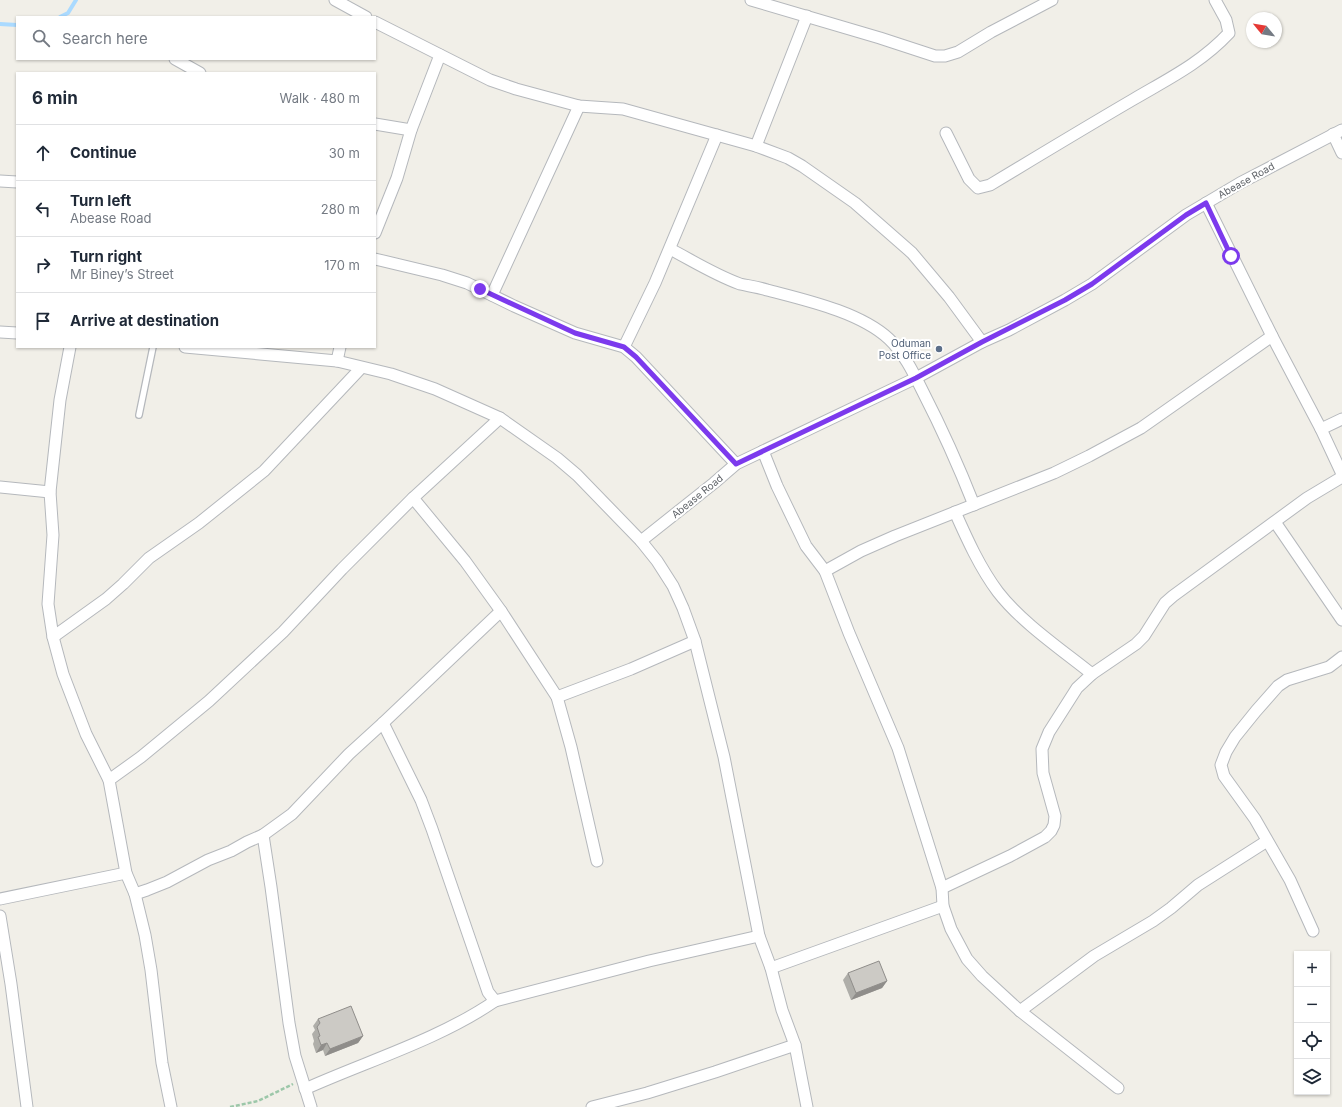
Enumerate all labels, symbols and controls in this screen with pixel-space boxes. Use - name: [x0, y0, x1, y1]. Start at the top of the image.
- north arrow: [1246, 12, 1282, 48]
- search box: [16, 16, 376, 60]
- icon: search: [30, 27, 52, 49]
- text: Search here: [62, 29, 148, 48]
- text: 6 min: [32, 88, 78, 108]
- text: Walk · 480 m: [280, 90, 360, 106]
- icon: ahead: [32, 142, 54, 164]
- text: Continue: [70, 143, 137, 162]
- text: 30 m: [329, 145, 360, 161]
- street label: Abease Road: [1216, 160, 1276, 200]
- text: Turn left: [70, 191, 131, 210]
- icon: left: [32, 198, 54, 220]
- text: 280 m: [321, 201, 360, 217]
- text: Abease Road: [70, 210, 151, 226]
- text: Turn right: [70, 247, 142, 266]
- route start: [1222, 247, 1240, 265]
- icon: right: [32, 254, 54, 276]
- text: 170 m: [324, 257, 360, 273]
- text: Mr Biney’s Street: [70, 266, 174, 282]
- route end: [471, 280, 489, 298]
- icon: arrive: [32, 310, 54, 332]
- text: Arrive at destination: [70, 311, 219, 330]
- place label: Oduman Post Office: [879, 337, 931, 361]
- marker: Oduman Post Office: [934, 344, 944, 354]
- street label: Abease Road: [669, 472, 725, 520]
- map controls: [1294, 951, 1330, 1095]
- button: +: [1294, 951, 1330, 987]
- button: −: [1294, 987, 1330, 1023]
- button: locate: [1294, 1023, 1330, 1059]
- button: layers: [1294, 1059, 1330, 1095]

